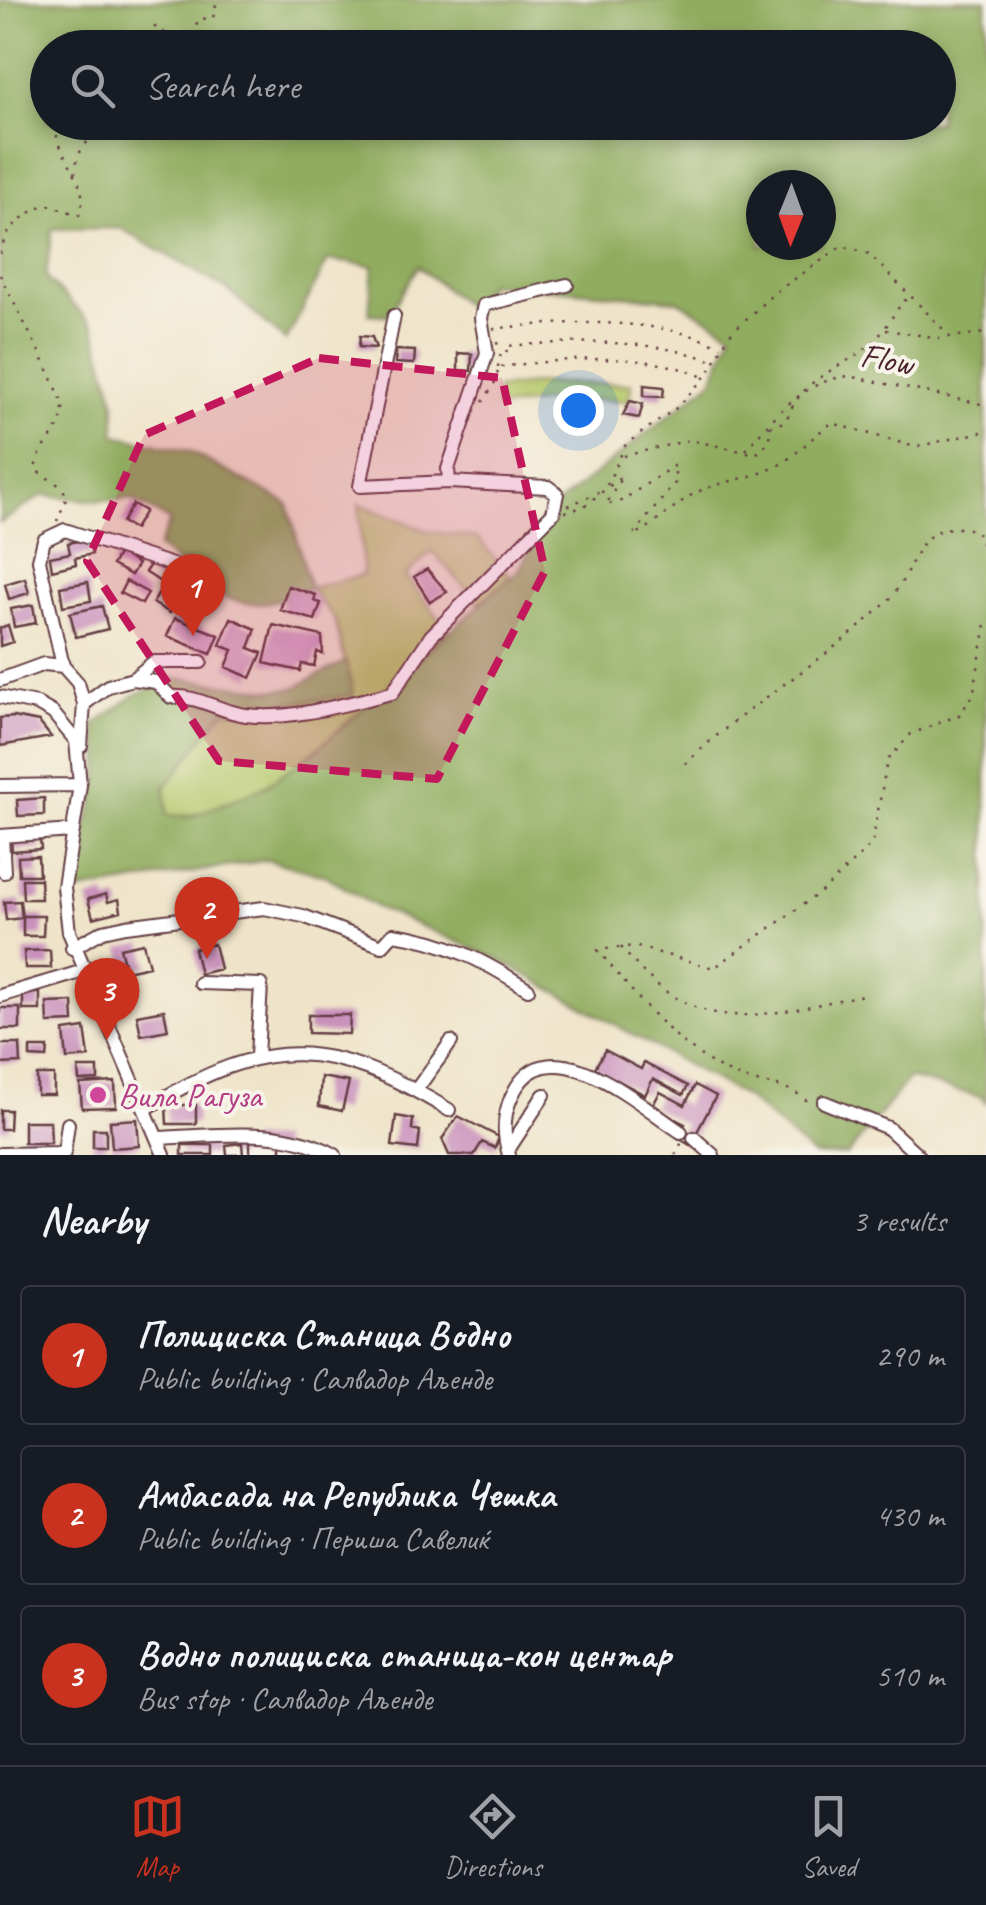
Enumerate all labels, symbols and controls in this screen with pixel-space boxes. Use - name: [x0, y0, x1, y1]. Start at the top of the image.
- search box: [30, 30, 956, 140]
- icon: search: [65, 58, 120, 113]
- text: Search here: [145, 62, 300, 109]
- north arrow: [746, 170, 836, 260]
- street label: Flow: [857, 332, 920, 386]
- your location: [553, 385, 604, 436]
- pin: 1: [160, 554, 226, 636]
- pin: 2: [174, 876, 240, 959]
- pin: 3: [74, 958, 140, 1040]
- place label: Вила Рагуза: [118, 1073, 263, 1118]
- marker: Вила Рагуза: [87, 1084, 109, 1106]
- text: Nearby: [40, 1194, 146, 1247]
- text: 3 results: [852, 1200, 946, 1241]
- text: Полициска Станица Водно: [137, 1311, 510, 1358]
- text: 1: [67, 1335, 82, 1376]
- text: 290 m: [875, 1335, 944, 1376]
- text: Public building · Салвадор Аљенде: [137, 1358, 492, 1399]
- text: Амбасада на Република Чешка: [137, 1471, 555, 1518]
- text: 2: [67, 1495, 82, 1536]
- text: 430 m: [875, 1495, 944, 1536]
- text: Public building · Периша Савелиќ: [137, 1518, 489, 1559]
- text: Водно полициска станица-кон центар: [137, 1631, 671, 1678]
- text: 3: [67, 1655, 82, 1696]
- text: 510 m: [875, 1655, 944, 1696]
- text: Bus stop · Салвадор Аљенде: [137, 1678, 432, 1719]
- tab: Map: [130, 1789, 185, 1884]
- tab: Directions: [444, 1789, 542, 1884]
- tab: Saved: [801, 1789, 856, 1884]

